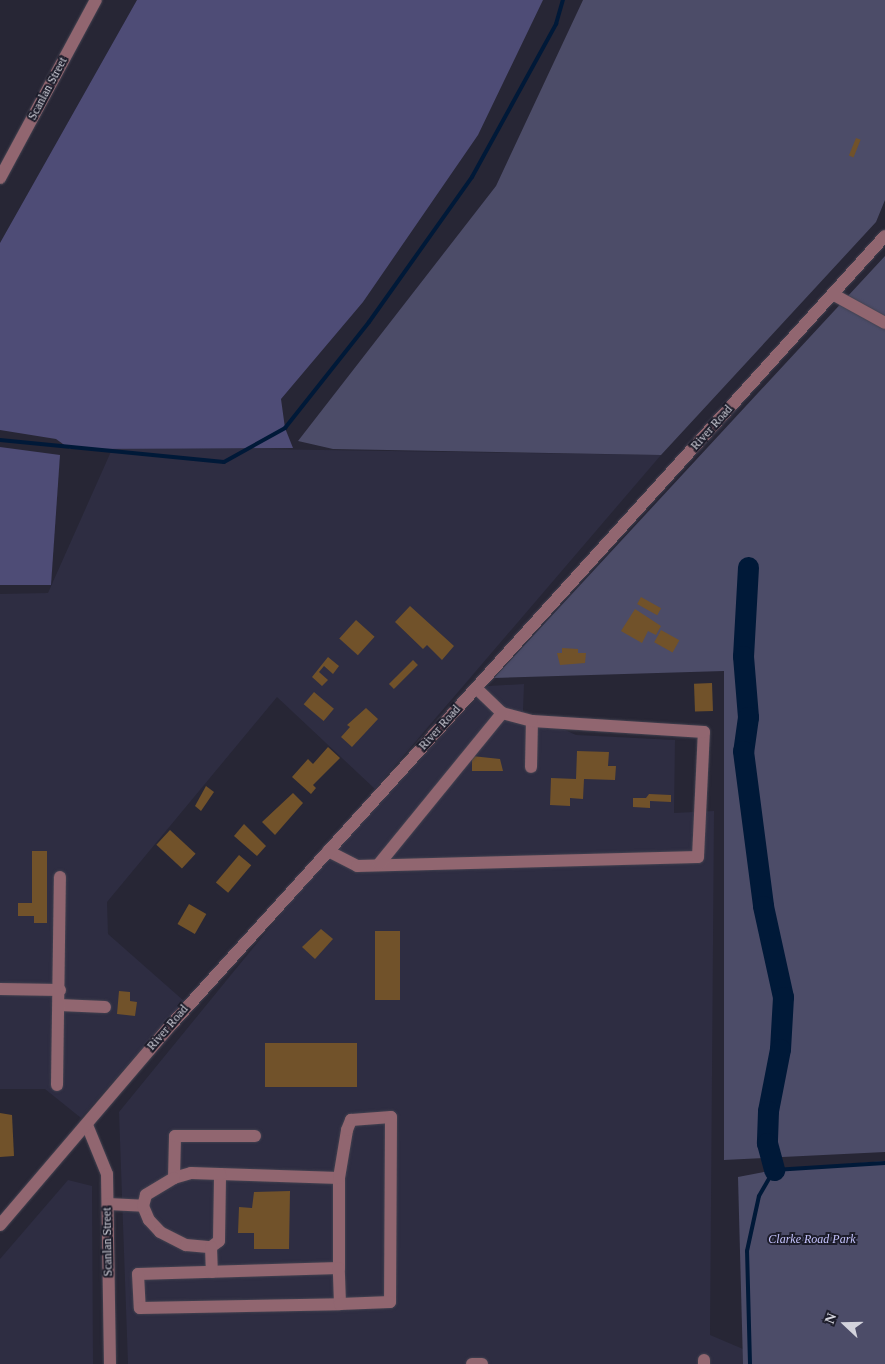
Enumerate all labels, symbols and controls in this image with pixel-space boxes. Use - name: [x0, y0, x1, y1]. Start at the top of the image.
- street label: Scanlan Street: [25, 55, 71, 123]
- street label: River Road: [688, 403, 736, 453]
- street label: River Road: [416, 703, 464, 753]
- street label: River Road: [145, 1003, 191, 1053]
- street label: Scanlan Street: [100, 1207, 116, 1277]
- park label: Clarke Road Park: [768, 1233, 856, 1247]
- north arrow: [820, 1299, 870, 1349]
- text: N: [822, 1311, 839, 1326]

